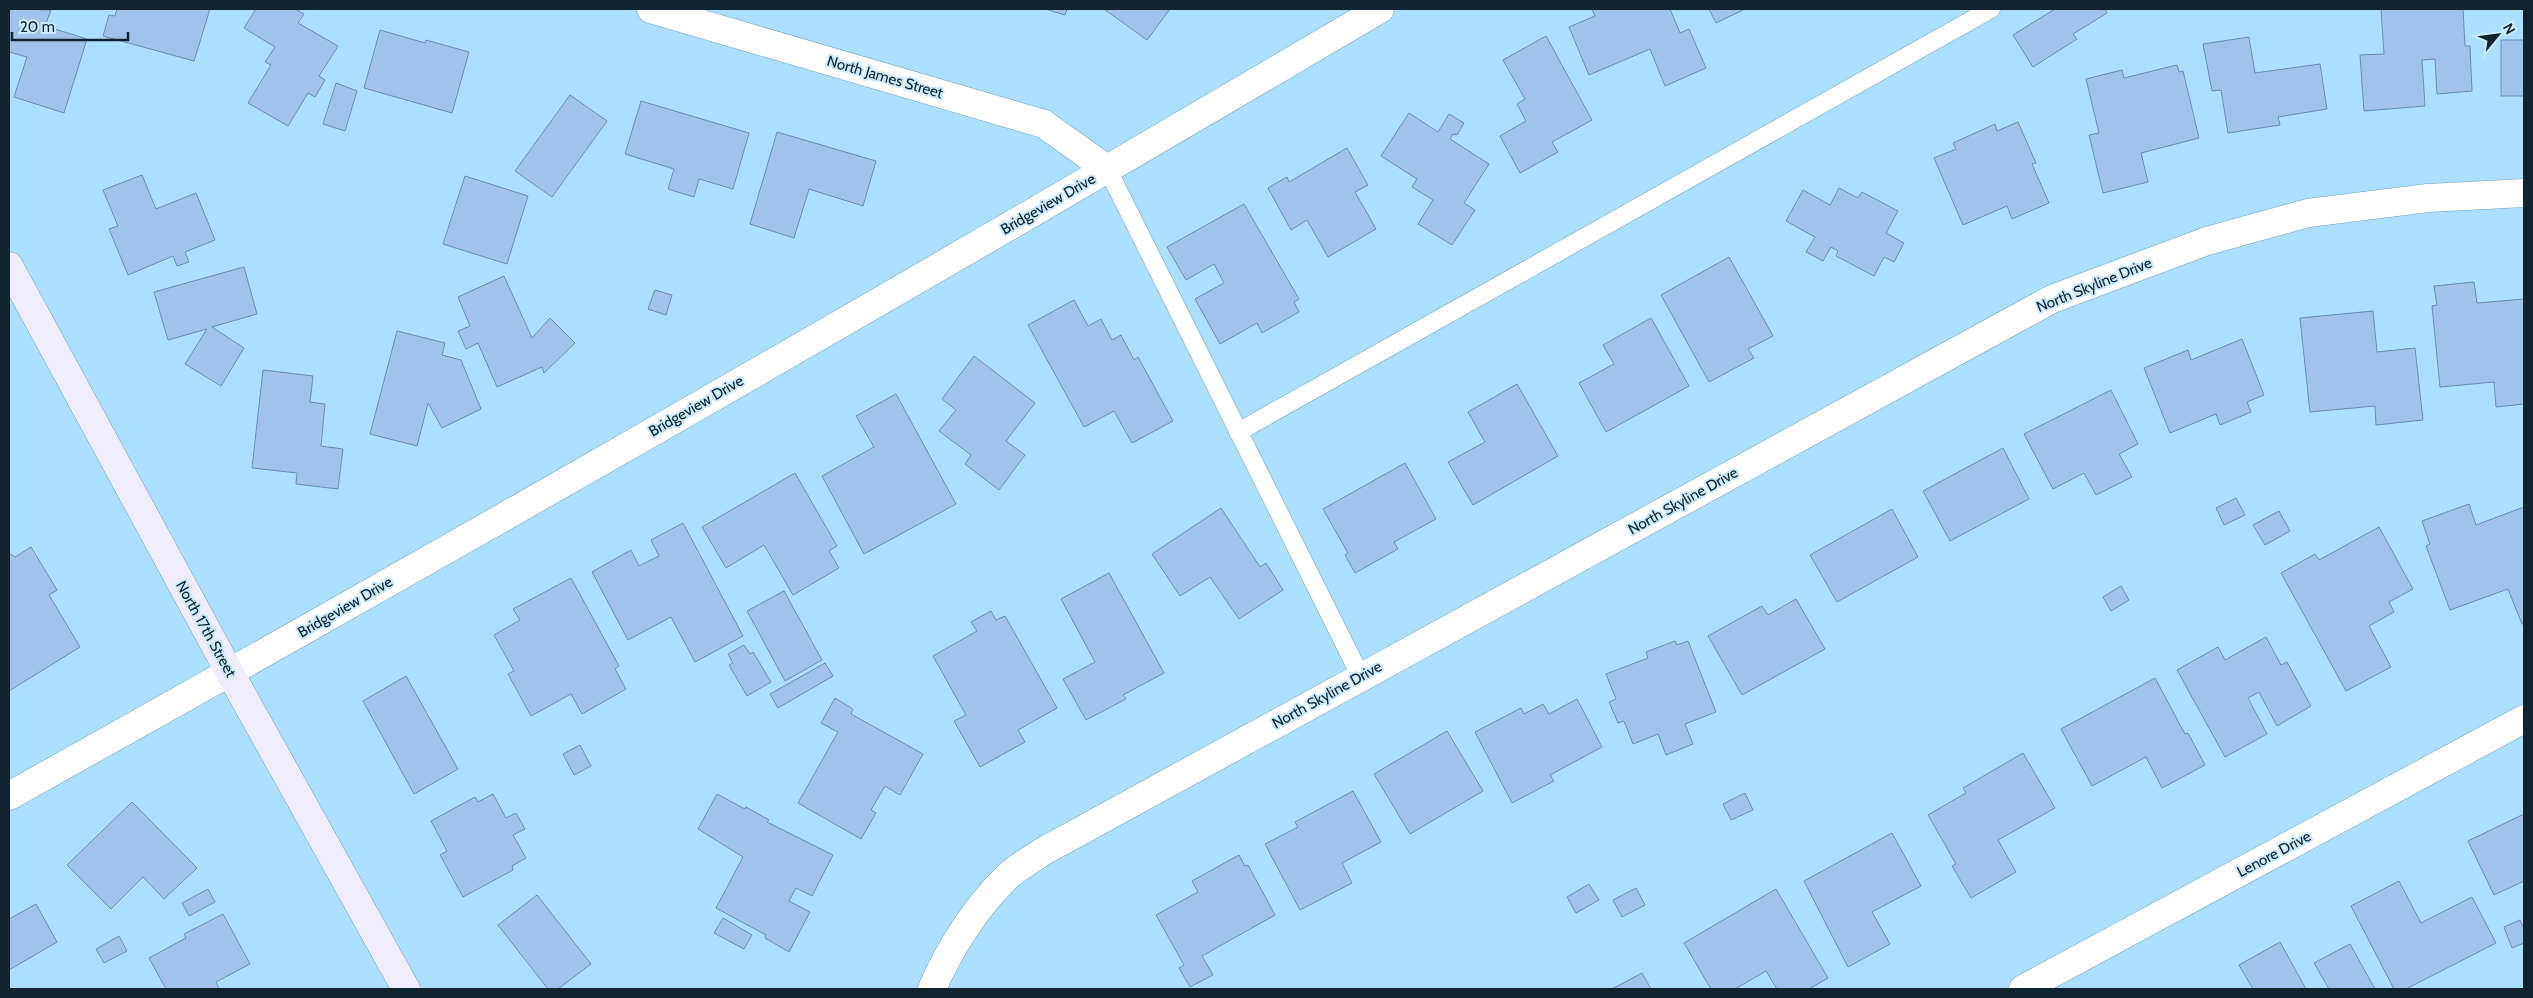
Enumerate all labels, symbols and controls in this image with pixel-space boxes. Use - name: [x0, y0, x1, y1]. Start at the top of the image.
- scale bar: [12, 10, 129, 42]
- north arrow: [2473, 10, 2523, 60]
- text: 20 m: [20, 18, 55, 36]
- text: N: [2499, 20, 2520, 37]
- street label: North James Street: [825, 52, 945, 102]
- street label: Bridgeview Drive: [997, 169, 1099, 238]
- street label: North Skyline Drive: [2034, 254, 2155, 316]
- street label: Bridgeview Drive: [645, 371, 747, 440]
- street label: North Skyline Drive: [1625, 463, 1741, 539]
- street label: Bridgeview Drive: [294, 572, 396, 641]
- street label: North 17th Street: [172, 578, 240, 680]
- street label: North Skyline Drive: [1269, 657, 1385, 733]
- street label: Lenore Drive: [2234, 827, 2314, 881]

